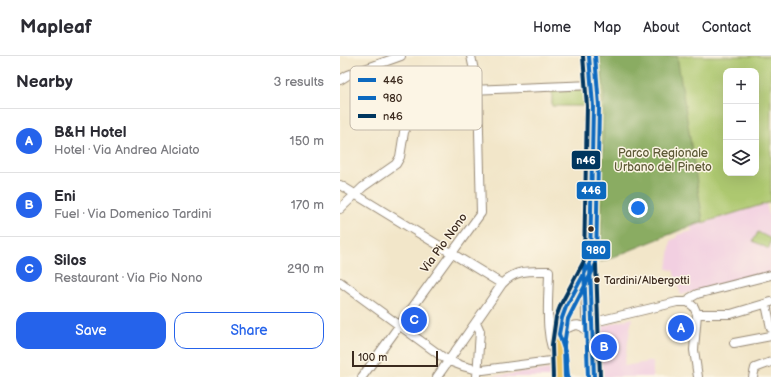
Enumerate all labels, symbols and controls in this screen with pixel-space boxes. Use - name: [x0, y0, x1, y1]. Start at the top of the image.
- text: Mapleaf: [20, 16, 92, 39]
- text: Home: [533, 19, 571, 36]
- text: Map: [593, 19, 621, 36]
- text: About: [643, 19, 680, 36]
- text: Contact: [702, 19, 751, 36]
- legend: [350, 66, 482, 130]
- map controls: [723, 68, 759, 176]
- button: +: [723, 68, 759, 104]
- text: Nearby: [16, 72, 73, 92]
- text: 3 results: [273, 74, 324, 90]
- text: 446: [383, 74, 403, 87]
- text: 980: [383, 92, 403, 105]
- button: −: [723, 104, 759, 140]
- text: n46: [383, 110, 403, 123]
- text: B&H Hotel: [54, 123, 127, 142]
- text: A: [25, 133, 33, 149]
- text: 150 m: [290, 133, 324, 149]
- button: layers: [723, 140, 759, 176]
- text: Hotel · Via Andrea Alciato: [54, 142, 200, 158]
- park label: Parco Regionale Urbano del Pineto: [614, 146, 712, 175]
- line badge: n46: [571, 150, 601, 170]
- text: n46: [576, 154, 596, 167]
- line badge: 446: [576, 181, 607, 200]
- text: 446: [581, 184, 601, 197]
- text: Eni: [54, 187, 76, 206]
- text: B: [24, 197, 34, 213]
- text: 170 m: [291, 197, 324, 213]
- your location: [628, 198, 648, 218]
- text: Fuel · Via Domenico Tardini: [54, 206, 212, 222]
- street label: Via Pio Nono: [417, 210, 471, 276]
- unlabelled marker: [586, 224, 596, 234]
- line badge: 980: [581, 240, 611, 260]
- text: 980: [586, 244, 606, 257]
- text: Silos: [54, 251, 86, 270]
- text: C: [24, 261, 34, 277]
- text: 290 m: [287, 261, 324, 277]
- text: Restaurant · Via Pio Nono: [54, 270, 203, 286]
- place label: Tardini/Albergotti: [604, 274, 690, 287]
- marker: Tardini/Albergotti: [592, 275, 602, 285]
- pin: C: [401, 305, 427, 335]
- button: Save: [16, 312, 166, 349]
- button: Share: [174, 312, 324, 349]
- pin: A: [668, 313, 694, 343]
- pin: B: [591, 332, 617, 362]
- scale bar: [352, 349, 438, 368]
- text: 100 m: [358, 351, 387, 364]

